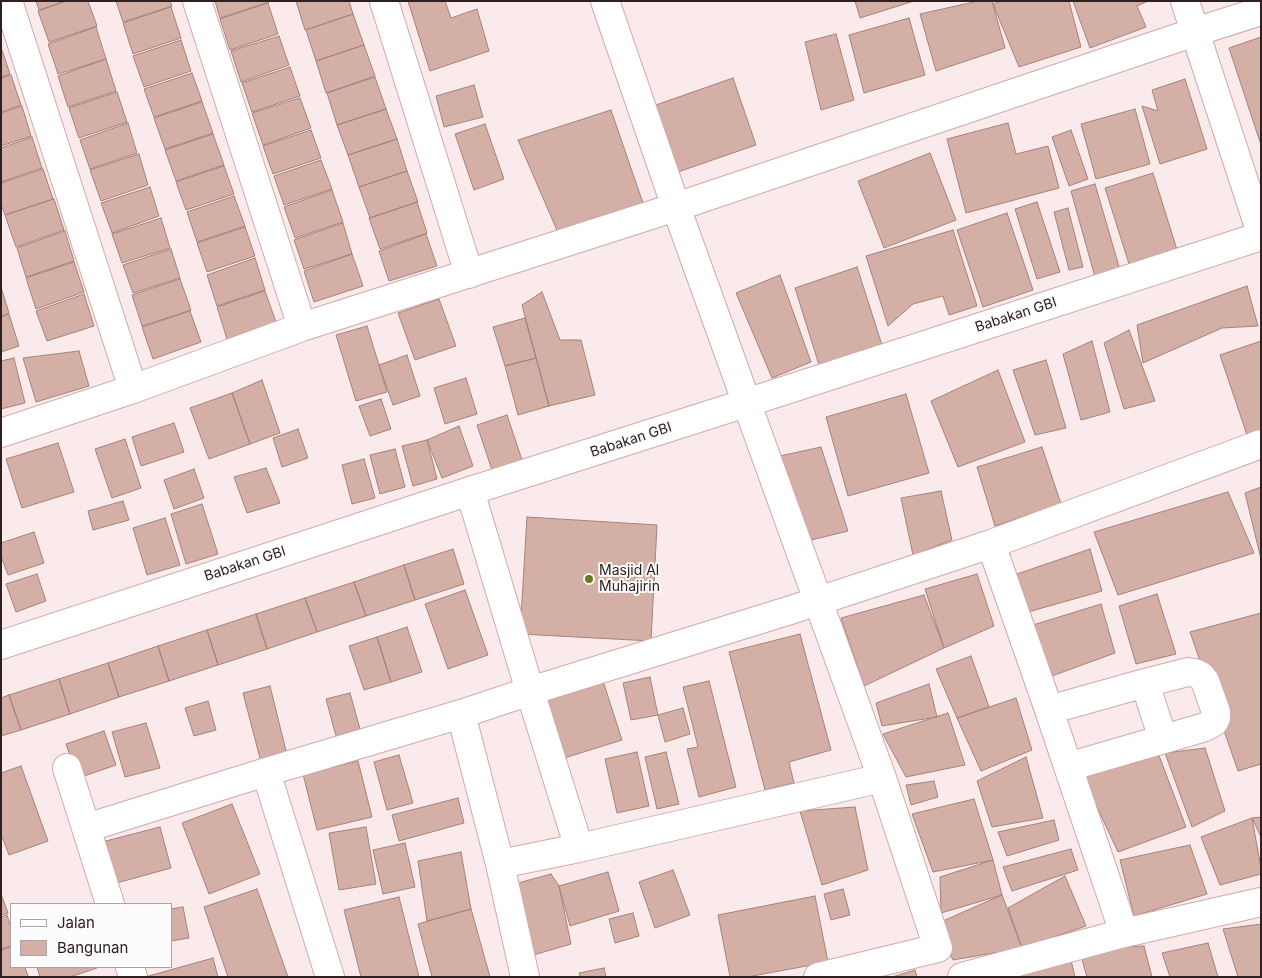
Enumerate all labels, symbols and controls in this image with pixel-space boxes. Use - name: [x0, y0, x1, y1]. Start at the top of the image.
- street label: Babakan GBI: [973, 294, 1059, 336]
- street label: Babakan GBI: [588, 419, 674, 461]
- street label: Babakan GBI: [202, 543, 288, 585]
- place label: Masjid Al Muhajirin: [599, 563, 660, 596]
- marker: Masjid Al Muhajirin: [583, 573, 595, 585]
- legend: [10, 903, 172, 968]
- text: Jalan: [57, 913, 95, 932]
- text: Bangunan: [57, 938, 128, 957]

